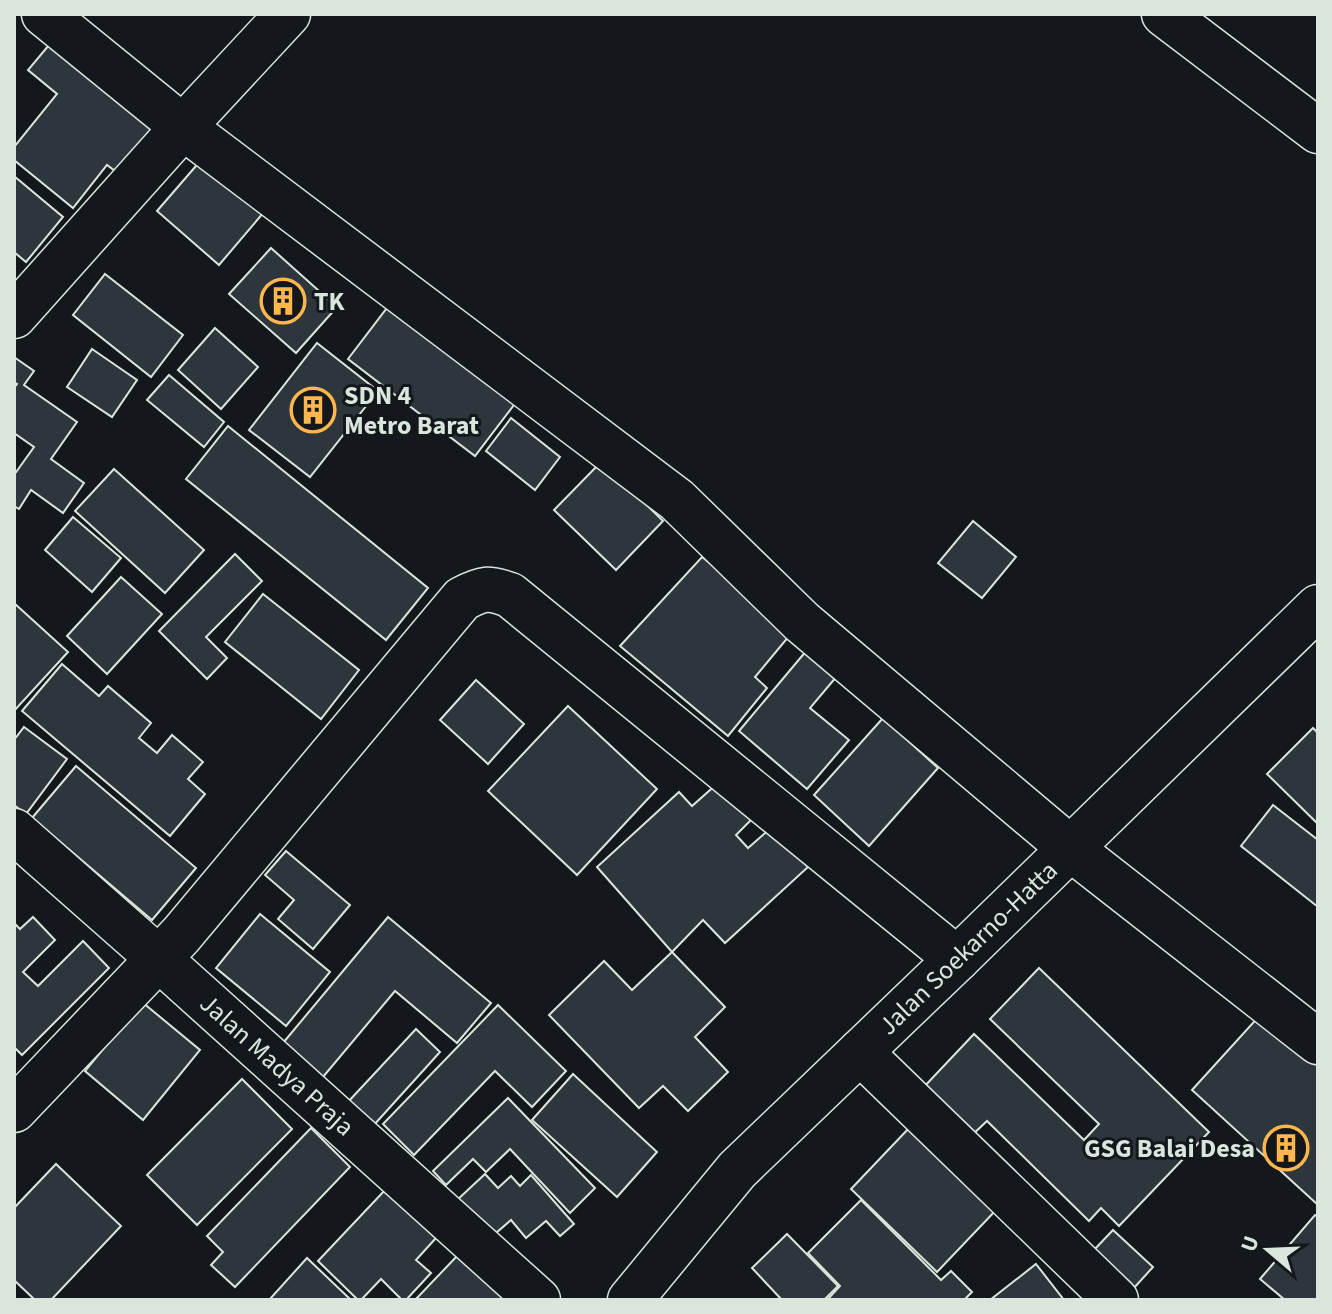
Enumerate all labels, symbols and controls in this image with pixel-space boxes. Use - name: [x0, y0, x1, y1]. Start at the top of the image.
- building icon: TK: [259, 277, 307, 325]
- place label: TK: [314, 283, 345, 320]
- place label: SDN 4 Metro Barat: [344, 377, 479, 444]
- building icon: SDN 4 Metro Barat: [289, 386, 337, 434]
- street label: Jalan Soekarno-Hatta: [870, 853, 1066, 1043]
- street label: Jalan Madya Praja: [191, 985, 363, 1145]
- building icon: GSG Balai Desa: [1262, 1124, 1310, 1172]
- place label: GSG Balai Desa: [1084, 1130, 1255, 1167]
- north arrow: [1228, 1210, 1308, 1290]
- text: U: [1233, 1232, 1268, 1256]

